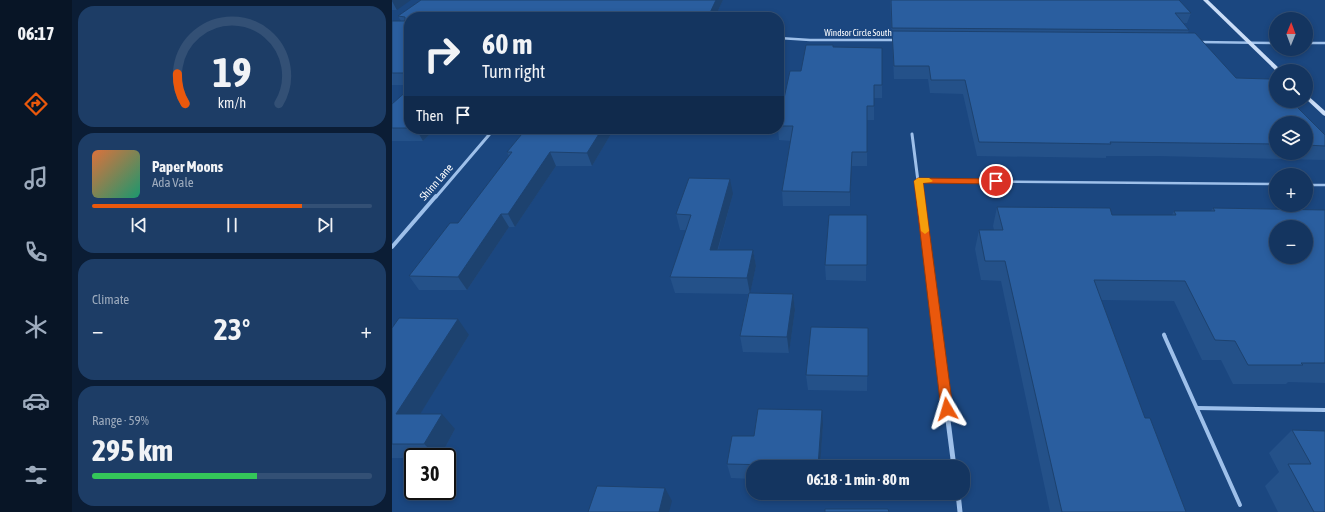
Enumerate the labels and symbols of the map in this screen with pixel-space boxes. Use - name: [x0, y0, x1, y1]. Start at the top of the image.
- north arrow: [1269, 12, 1313, 56]
- street label: Windsor Circle South: [824, 28, 892, 38]
- street label: Shinn Lane: [417, 161, 455, 203]
- pin: [979, 164, 1013, 198]
- position arrow: [926, 388, 968, 430]
- speed limit sign: 30: [404, 448, 456, 500]

